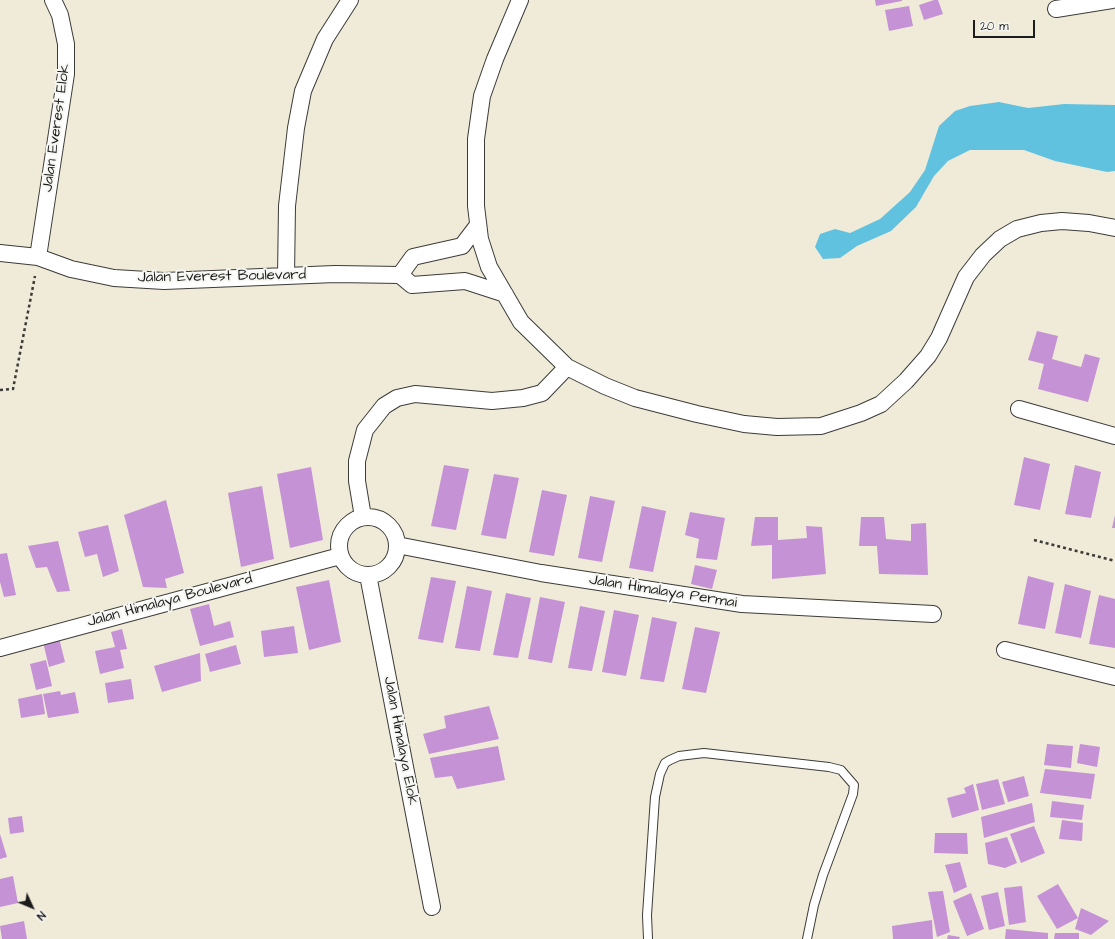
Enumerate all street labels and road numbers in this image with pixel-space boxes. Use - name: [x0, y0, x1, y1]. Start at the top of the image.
- street label: Jalan Everest Elok: [39, 63, 75, 193]
- street label: Jalan Everest Boulevard: [138, 267, 306, 287]
- street label: Jalan Himalaya Boulevard: [85, 570, 255, 632]
- street label: Jalan Himalaya Permai: [588, 571, 738, 613]
- street label: Jalan Himalaya Elok: [379, 675, 421, 807]

